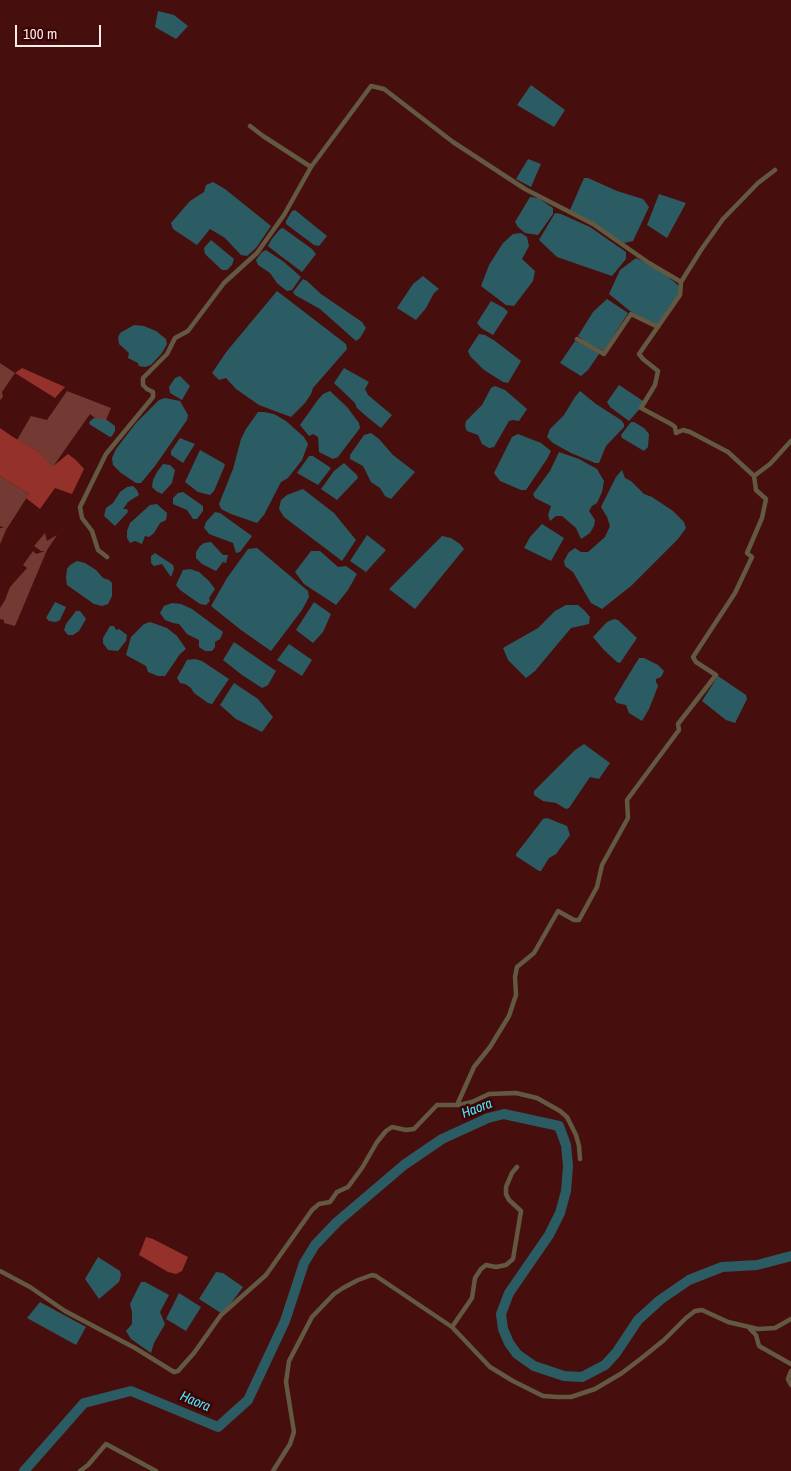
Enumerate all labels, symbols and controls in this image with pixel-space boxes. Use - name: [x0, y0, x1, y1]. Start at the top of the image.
- scale bar: [18, 15, 104, 47]
- text: 100 m: [23, 23, 57, 44]
- water label: Haora: [459, 1096, 495, 1122]
- water label: Haora: [177, 1388, 213, 1416]

